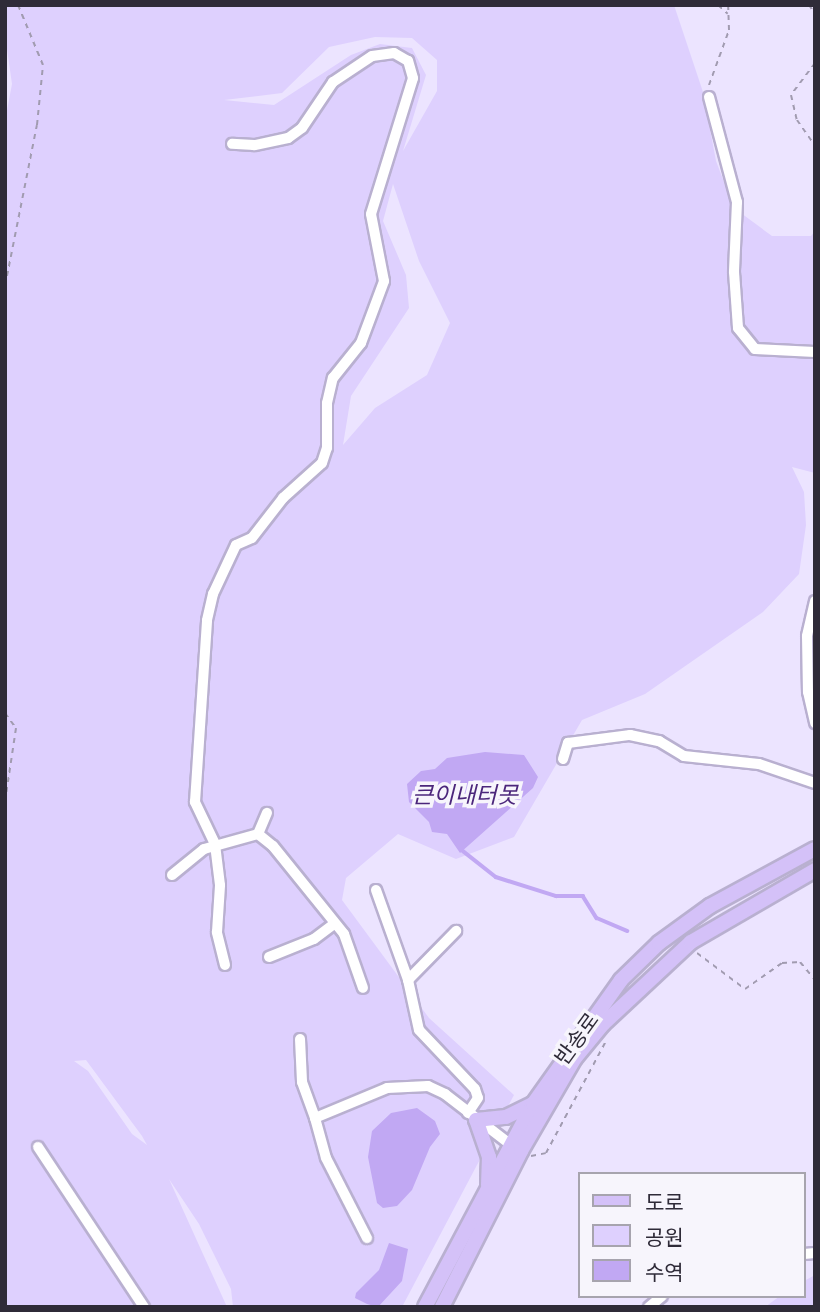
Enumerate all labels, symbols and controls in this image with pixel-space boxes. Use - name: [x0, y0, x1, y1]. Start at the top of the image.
- water label: 큰이내터못: [412, 781, 518, 809]
- street label: 반송로: [550, 1008, 604, 1070]
- legend: [578, 1172, 806, 1298]
- text: 도로: [645, 1190, 684, 1216]
- text: 공원: [645, 1225, 684, 1251]
- text: 수역: [645, 1260, 684, 1286]

